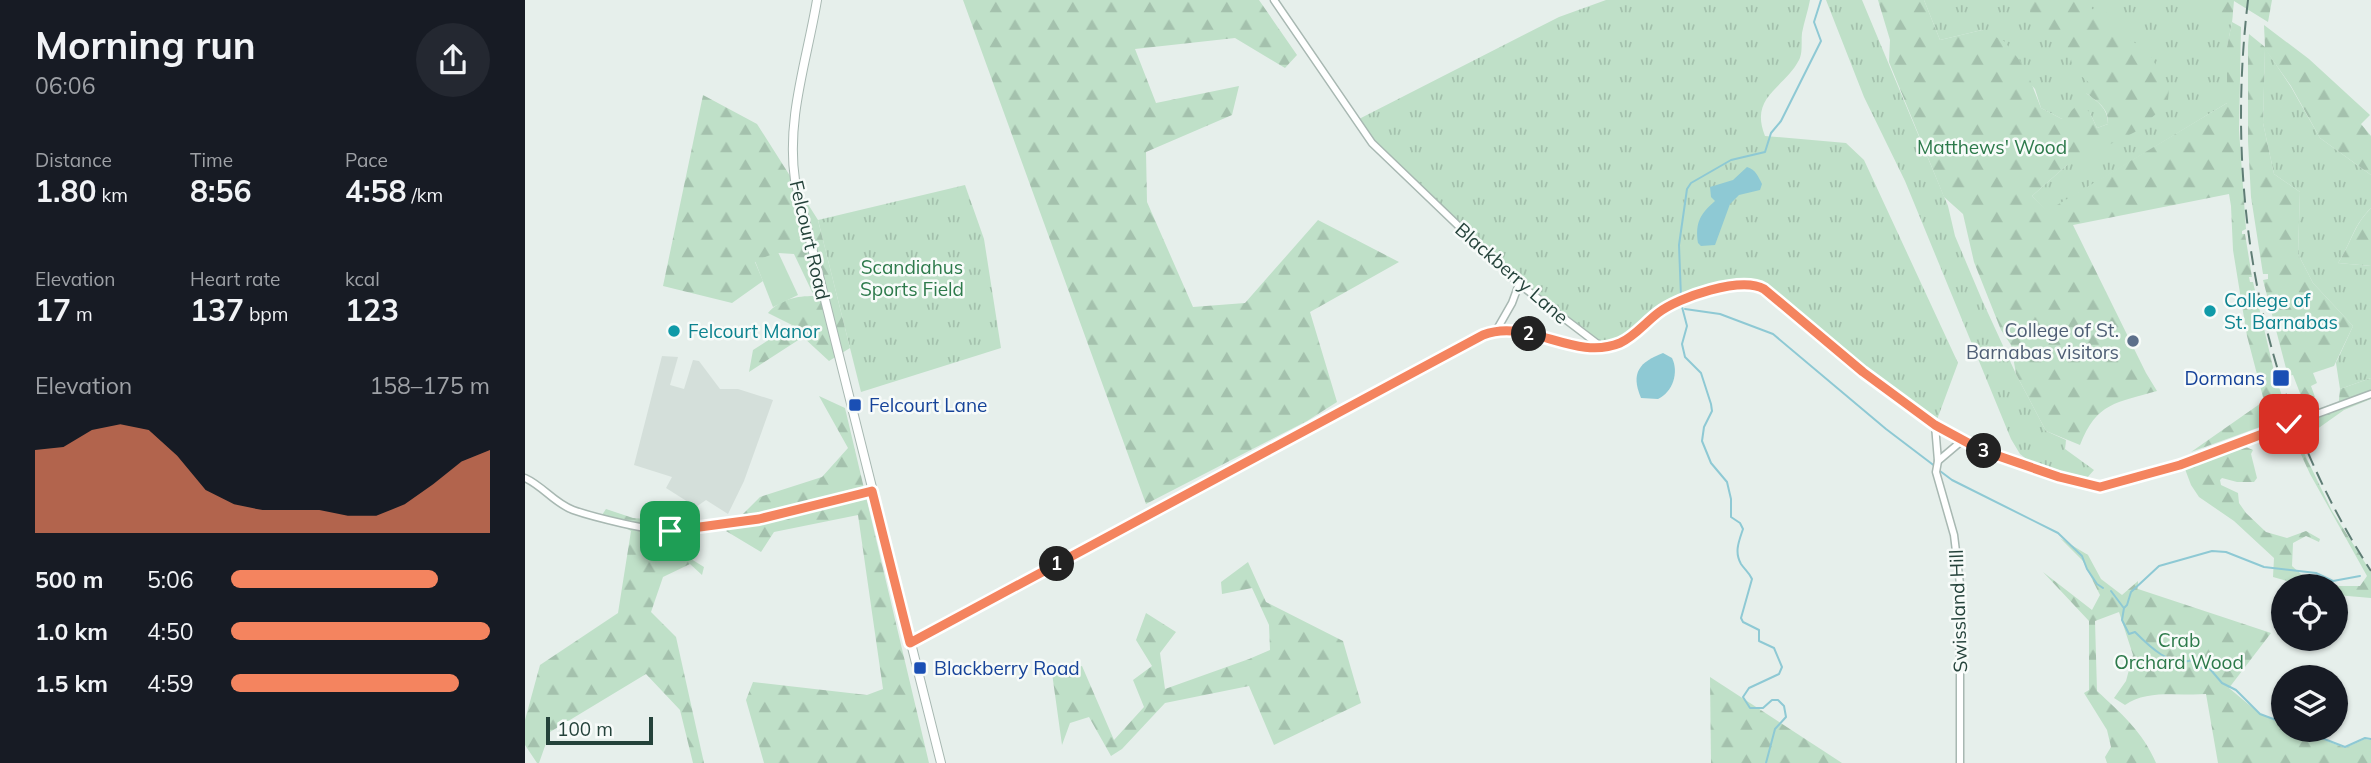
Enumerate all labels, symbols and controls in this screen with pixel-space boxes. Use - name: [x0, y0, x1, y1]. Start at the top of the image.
- text: Morning run: [35, 21, 256, 69]
- button: share: [416, 23, 490, 97]
- text: 06:06: [35, 71, 95, 100]
- park label: Matthews' Wood: [1917, 135, 2067, 159]
- text: Distance: [35, 148, 112, 172]
- text: Time: [190, 148, 233, 172]
- text: Pace: [345, 148, 388, 172]
- text: 1.80: [35, 172, 96, 210]
- text: 8:56: [190, 172, 251, 210]
- text: 4:58: [345, 172, 406, 210]
- street label: Felcourt Road: [785, 178, 835, 302]
- text: km: [96, 183, 128, 207]
- text: /km: [406, 183, 443, 207]
- street label: Blackberry Lane: [1450, 217, 1574, 329]
- park label: Scandiahus Sports Field: [860, 255, 964, 301]
- text: Elevation: [35, 267, 115, 291]
- text: Heart rate: [190, 267, 280, 291]
- text: kcal: [345, 267, 380, 291]
- place label: College of St. Barnabas: [2224, 288, 2338, 334]
- text: 17: [35, 291, 71, 329]
- text: 137: [190, 291, 244, 329]
- text: 123: [345, 291, 399, 329]
- text: m: [71, 302, 93, 326]
- text: bpm: [244, 302, 288, 326]
- marker: College of St. Barnabas: [2202, 303, 2218, 319]
- pin: 2: [1511, 316, 1546, 352]
- place label: College of St. Barnabas visitors: [1966, 318, 2119, 364]
- place label: Felcourt Manor: [688, 319, 820, 343]
- text: 2: [1523, 321, 1534, 345]
- marker: Felcourt Manor: [666, 323, 682, 339]
- marker: College of St. Barnabas visitors: [2125, 333, 2141, 349]
- place label: Dormans: [2184, 366, 2265, 390]
- marker: Dormans: [2271, 368, 2291, 388]
- text: Elevation: [35, 371, 132, 400]
- text: 158–175 m: [369, 371, 490, 400]
- place label: Felcourt Lane: [869, 393, 987, 417]
- pin: [2259, 394, 2319, 454]
- marker: Felcourt Lane: [847, 397, 863, 413]
- icon: check: [2270, 405, 2308, 443]
- pin: 3: [1967, 434, 2001, 468]
- text: 3: [1978, 438, 1989, 462]
- pin: [640, 501, 700, 561]
- icon: arrive: [651, 512, 689, 550]
- pin: 1: [1039, 546, 1075, 582]
- street label: Swissland Hill: [1944, 549, 1972, 673]
- text: 1: [1051, 551, 1062, 575]
- text: 500 m: [35, 565, 103, 594]
- text: 5:06: [147, 565, 194, 594]
- map controls: [2271, 574, 2348, 742]
- button: locate: [2271, 574, 2348, 651]
- text: 1.0 km: [35, 617, 108, 646]
- text: 4:50: [147, 617, 194, 646]
- park label: Crab Orchard Wood: [2114, 628, 2244, 674]
- place label: Blackberry Road: [934, 656, 1080, 680]
- marker: Blackberry Road: [912, 660, 928, 676]
- button: layers: [2271, 665, 2348, 742]
- text: 1.5 km: [35, 669, 108, 698]
- text: 4:59: [147, 669, 194, 698]
- scale bar: [546, 714, 653, 746]
- text: 100 m: [557, 717, 613, 741]

